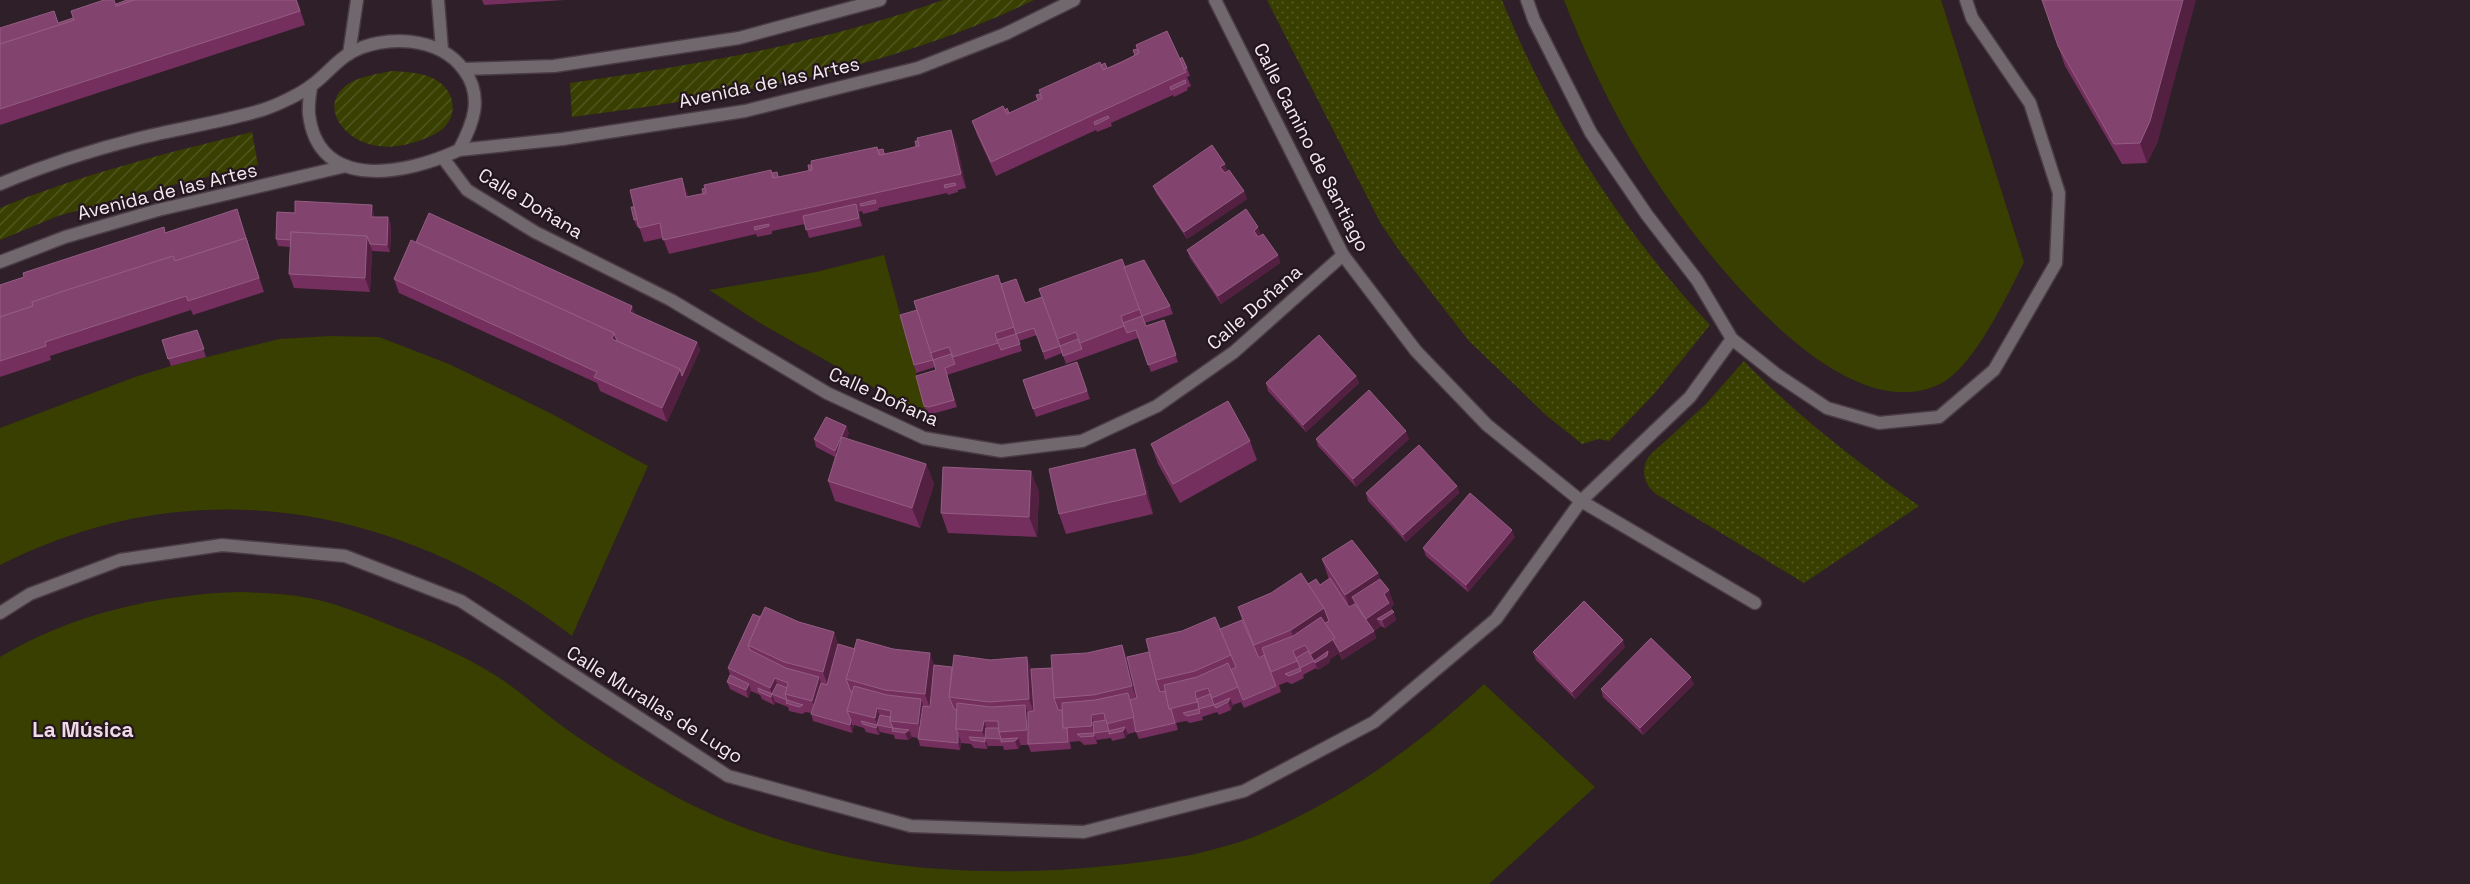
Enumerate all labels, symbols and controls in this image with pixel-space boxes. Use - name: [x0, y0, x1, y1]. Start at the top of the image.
- street label: Calle Camino de Santiago: [1248, 39, 1375, 256]
- street label: Avenida de las Artes: [676, 51, 862, 114]
- street label: Avenida de las Artes: [75, 157, 260, 226]
- street label: Calle Doñana: [474, 162, 588, 245]
- street label: Calle Doñana: [1202, 259, 1307, 356]
- street label: Calle Doñana: [825, 361, 943, 432]
- street label: Calle Murallas de Lugo: [562, 640, 748, 769]
- district label: La Música: [32, 716, 134, 743]

